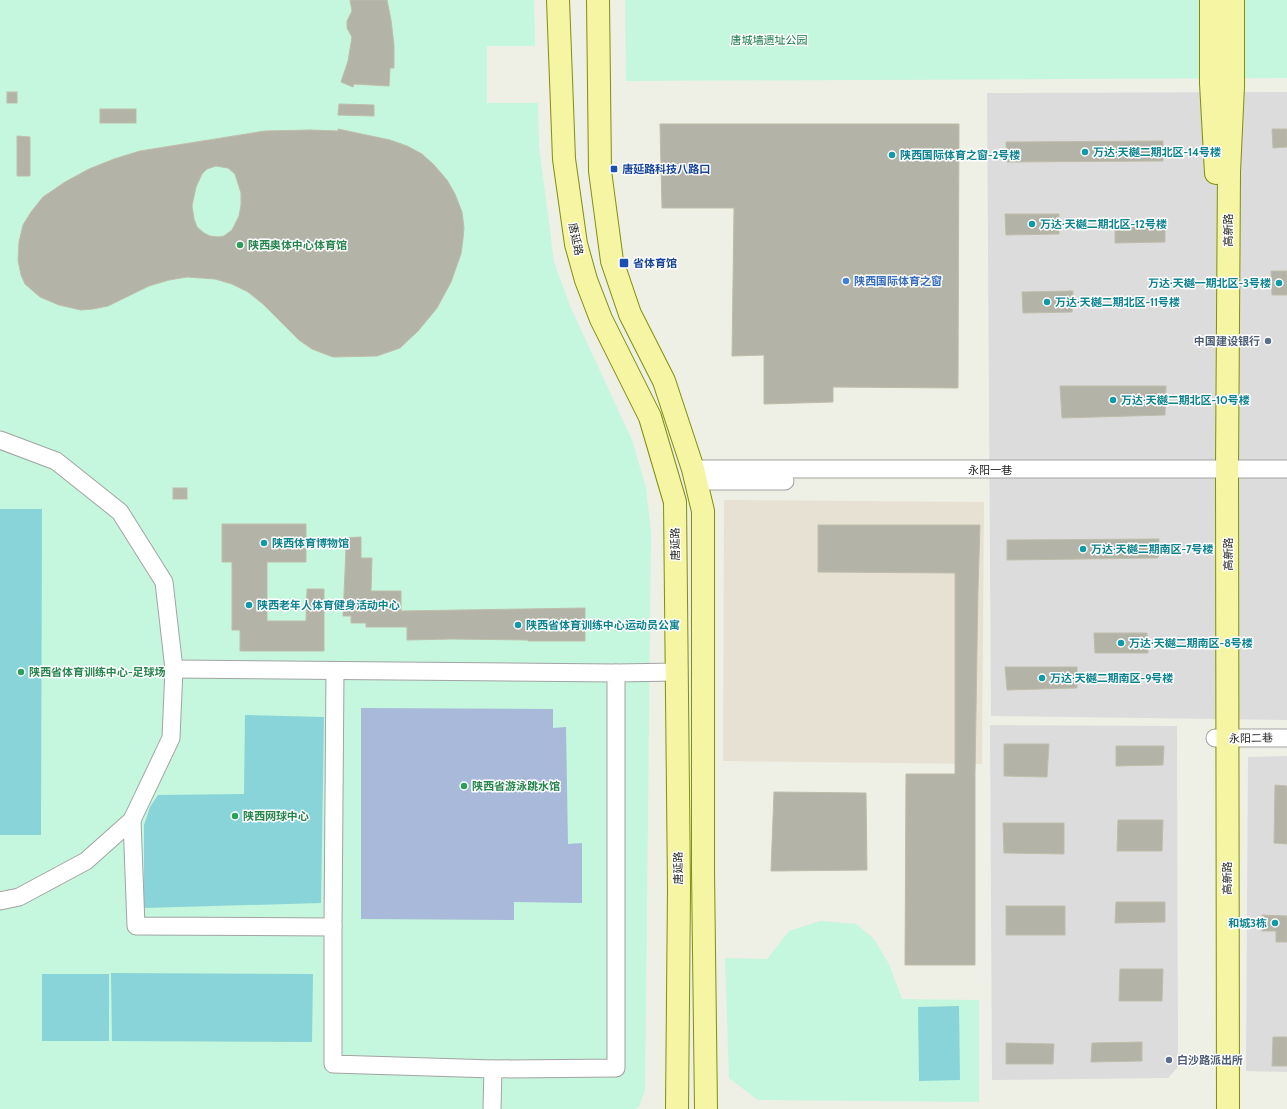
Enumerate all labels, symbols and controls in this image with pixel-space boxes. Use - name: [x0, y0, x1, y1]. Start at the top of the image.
- park label: 唐城墙遗址公园: [731, 33, 808, 47]
- place label: 万达·天樾二期北区-14号楼: [1093, 145, 1221, 159]
- marker: 万达·天樾二期北区-14号楼: [1080, 147, 1090, 157]
- place label: 陕西国际体育之窗-2号楼: [900, 148, 1020, 162]
- marker: 陕西国际体育之窗-2号楼: [887, 150, 897, 160]
- place label: 唐延路科技八路口: [622, 162, 710, 176]
- marker: 唐延路科技八路口: [609, 164, 619, 174]
- street label: 高新路: [1221, 214, 1235, 247]
- place label: 万达·天樾二期北区-12号楼: [1040, 217, 1167, 231]
- marker: 万达·天樾二期北区-12号楼: [1027, 219, 1037, 229]
- street label: 唐延路: [566, 221, 586, 257]
- place label: 陕西奥体中心体育馆: [248, 238, 347, 252]
- marker: 陕西奥体中心体育馆: [235, 240, 245, 250]
- place label: 省体育馆: [633, 256, 677, 270]
- marker: 省体育馆: [618, 257, 630, 269]
- place label: 陕西国际体育之窗: [854, 274, 942, 288]
- marker: 陕西国际体育之窗: [841, 276, 851, 286]
- place label: 万达·天樾一期北区-3号楼: [1148, 276, 1271, 290]
- marker: 万达·天樾一期北区-3号楼: [1274, 278, 1284, 288]
- place label: 万达·天樾二期北区-11号楼: [1055, 295, 1180, 309]
- marker: 万达·天樾二期北区-11号楼: [1042, 297, 1052, 307]
- place label: 中国建设银行: [1194, 334, 1260, 348]
- marker: 中国建设银行: [1263, 336, 1273, 346]
- place label: 万达·天樾二期北区-10号楼: [1121, 393, 1250, 407]
- marker: 万达·天樾二期北区-10号楼: [1108, 395, 1118, 405]
- street label: 永阳一巷: [968, 463, 1012, 477]
- street label: 唐延路: [668, 527, 682, 561]
- place label: 陕西体育博物馆: [272, 536, 349, 550]
- marker: 陕西体育博物馆: [259, 538, 269, 548]
- street label: 高新路: [1221, 538, 1235, 571]
- place label: 万达·天樾二期南区-7号楼: [1091, 542, 1214, 556]
- marker: 万达·天樾二期南区-7号楼: [1078, 544, 1088, 554]
- place label: 陕西老年人体育健身活动中心: [257, 598, 400, 612]
- marker: 陕西老年人体育健身活动中心: [244, 600, 254, 610]
- place label: 陕西省体育训练中心运动员公寓: [526, 618, 680, 632]
- marker: 陕西省体育训练中心运动员公寓: [513, 620, 523, 630]
- place label: 万达·天樾二期南区-8号楼: [1129, 636, 1253, 650]
- marker: 万达·天樾二期南区-8号楼: [1116, 638, 1126, 648]
- place label: 陕西省体育训练中心-足球场: [29, 665, 166, 679]
- marker: 陕西省体育训练中心-足球场: [16, 667, 26, 677]
- place label: 万达·天樾二期南区-9号楼: [1050, 671, 1173, 685]
- marker: 万达·天樾二期南区-9号楼: [1037, 673, 1047, 683]
- street label: 永阳二巷: [1229, 731, 1273, 745]
- place label: 陕西省游泳跳水馆: [472, 779, 560, 793]
- marker: 陕西省游泳跳水馆: [459, 781, 469, 791]
- place label: 陕西网球中心: [243, 809, 309, 823]
- marker: 陕西网球中心: [230, 811, 240, 821]
- street label: 唐延路: [671, 851, 685, 885]
- street label: 高新路: [1220, 862, 1234, 895]
- place label: 和城3栋: [1228, 916, 1267, 930]
- marker: 和城3栋: [1270, 918, 1280, 928]
- place label: 白沙路派出所: [1177, 1053, 1243, 1067]
- marker: 白沙路派出所: [1164, 1055, 1174, 1065]

